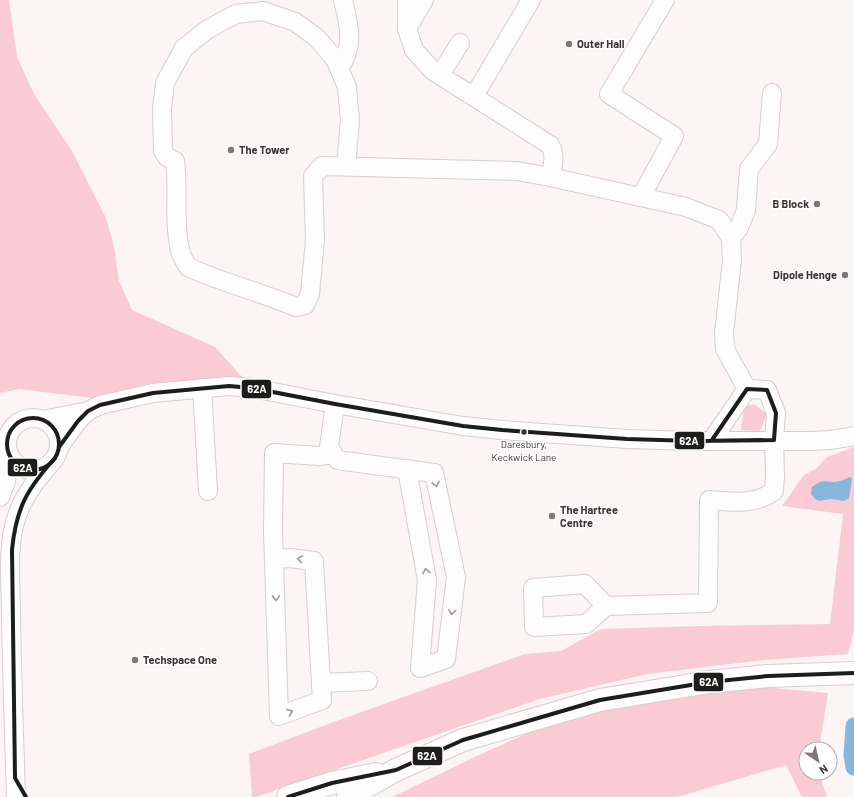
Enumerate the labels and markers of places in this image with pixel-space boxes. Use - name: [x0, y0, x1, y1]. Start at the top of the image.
- place label: Outer Hall: [577, 37, 625, 50]
- marker: Outer Hall: [564, 39, 574, 49]
- place label: The Tower: [239, 143, 290, 156]
- marker: The Tower: [226, 145, 236, 155]
- place label: B Block: [773, 197, 809, 210]
- marker: B Block: [812, 199, 822, 209]
- place label: Dipole Henge: [773, 268, 837, 281]
- marker: Dipole Henge: [840, 270, 850, 280]
- marker: Daresbury, Keckwick Lane: [519, 427, 529, 437]
- place label: Daresbury, Keckwick Lane: [492, 438, 556, 463]
- place label: The Hartree Centre: [560, 503, 618, 529]
- marker: The Hartree Centre: [547, 511, 557, 521]
- place label: Techspace One: [143, 653, 217, 666]
- marker: Techspace One: [130, 655, 140, 665]

